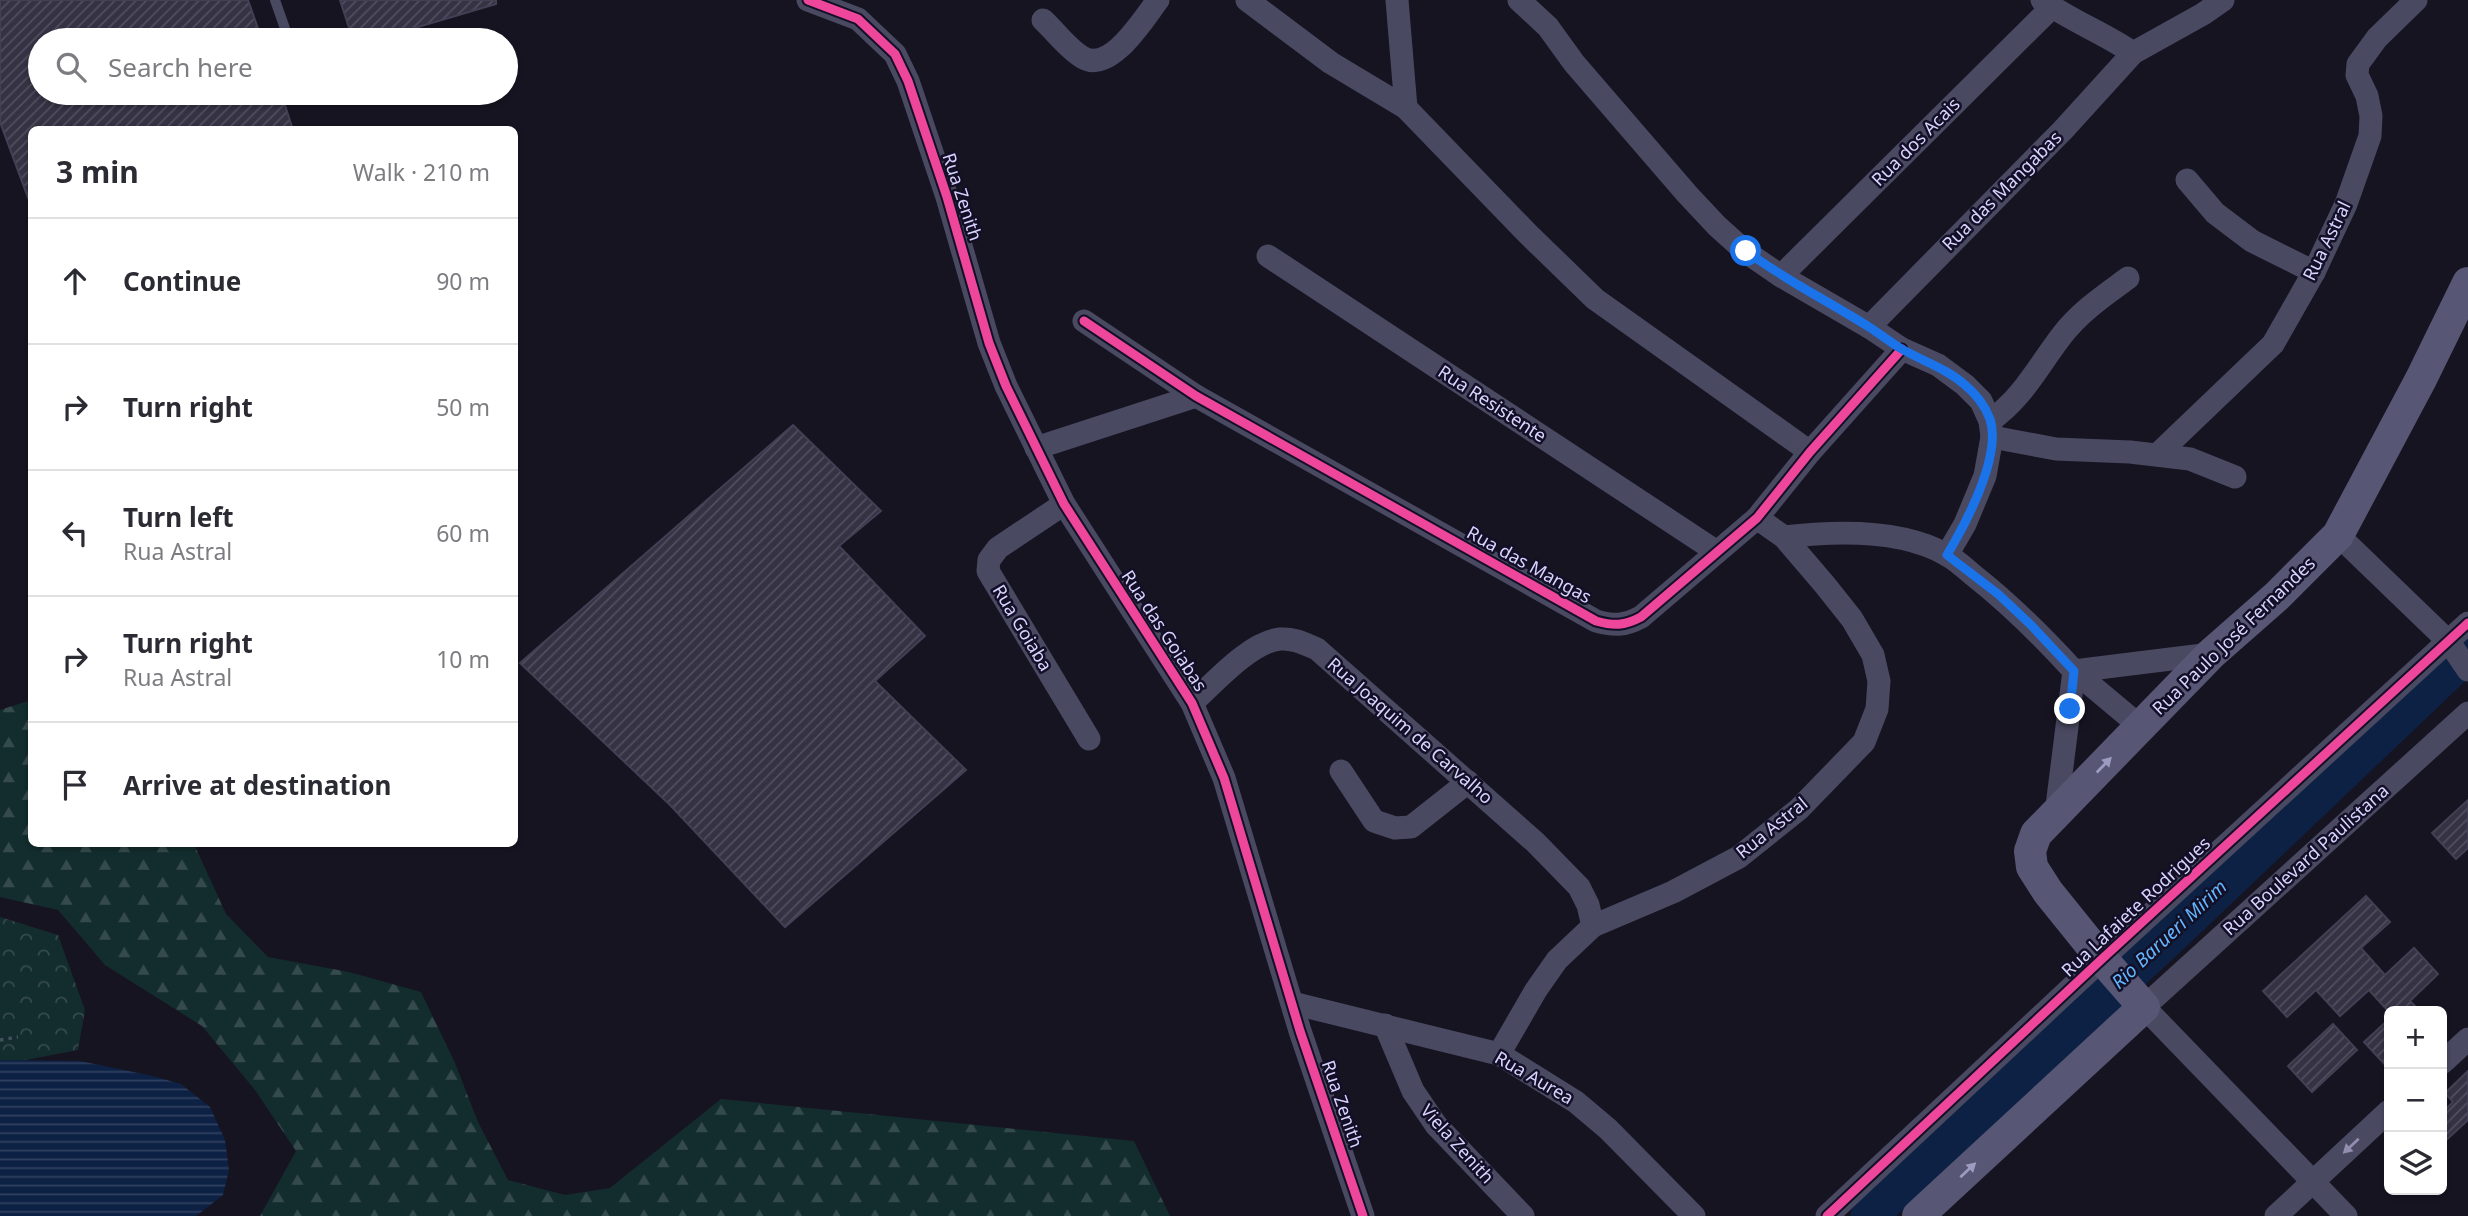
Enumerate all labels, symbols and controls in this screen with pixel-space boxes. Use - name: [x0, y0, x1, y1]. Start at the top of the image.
- search box: [28, 28, 518, 105]
- icon: search: [52, 48, 90, 86]
- text: Search here: [108, 49, 253, 85]
- street label: Rua dos Acais: [1866, 92, 1965, 191]
- street label: Rua das Mangabas: [1936, 125, 2066, 255]
- street label: Rua Zenith: [937, 150, 988, 244]
- text: 3 min: [56, 151, 139, 192]
- text: Walk · 210 m: [353, 156, 490, 188]
- street label: Rua Astral: [2297, 197, 2356, 284]
- route start: [1730, 235, 1761, 266]
- icon: ahead: [56, 262, 94, 300]
- text: Continue: [123, 263, 241, 299]
- text: 90 m: [436, 265, 490, 297]
- street label: Rua Resistente: [1434, 359, 1551, 447]
- icon: right: [56, 388, 94, 426]
- text: Turn right: [123, 389, 253, 425]
- text: 50 m: [436, 391, 490, 423]
- text: Turn left: [123, 499, 234, 535]
- icon: left: [56, 514, 94, 552]
- text: 60 m: [436, 517, 490, 549]
- street label: Rua das Mangas: [1463, 520, 1596, 608]
- text: Rua Astral: [123, 535, 232, 567]
- street label: Rua Paulo José Fernandes: [2147, 551, 2320, 720]
- street label: Rua das Goiabas: [1117, 565, 1213, 696]
- street label: Rua Goiaba: [988, 580, 1058, 675]
- text: Turn right: [123, 625, 253, 661]
- icon: right: [56, 640, 94, 678]
- text: 10 m: [436, 643, 490, 675]
- street label: Rua Joaquim de Carvalho: [1323, 652, 1499, 809]
- text: Rua Astral: [123, 661, 232, 693]
- route end: [2054, 693, 2085, 724]
- one-way arrow: [2095, 757, 2111, 774]
- icon: arrive: [56, 766, 94, 804]
- text: Arrive at destination: [123, 767, 392, 803]
- street label: Rua Boulevard Paulistana: [2217, 778, 2393, 940]
- street label: Rua Astral: [1731, 791, 1812, 863]
- street label: Rua Lafaiete Rodrigues: [2056, 831, 2215, 982]
- water label: Rio Barueri Mirim: [2106, 874, 2232, 994]
- map controls: [2384, 1006, 2447, 1195]
- button: +: [2384, 1006, 2447, 1069]
- street label: Rua Aurea: [1491, 1045, 1578, 1109]
- street label: Rua Zenith: [1317, 1057, 1369, 1151]
- button: −: [2384, 1069, 2447, 1132]
- street label: Viela Zenith: [1416, 1099, 1500, 1188]
- button: layers: [2384, 1132, 2447, 1195]
- one-way arrow: [2343, 1137, 2360, 1153]
- one-way arrow: [1959, 1162, 1976, 1178]

